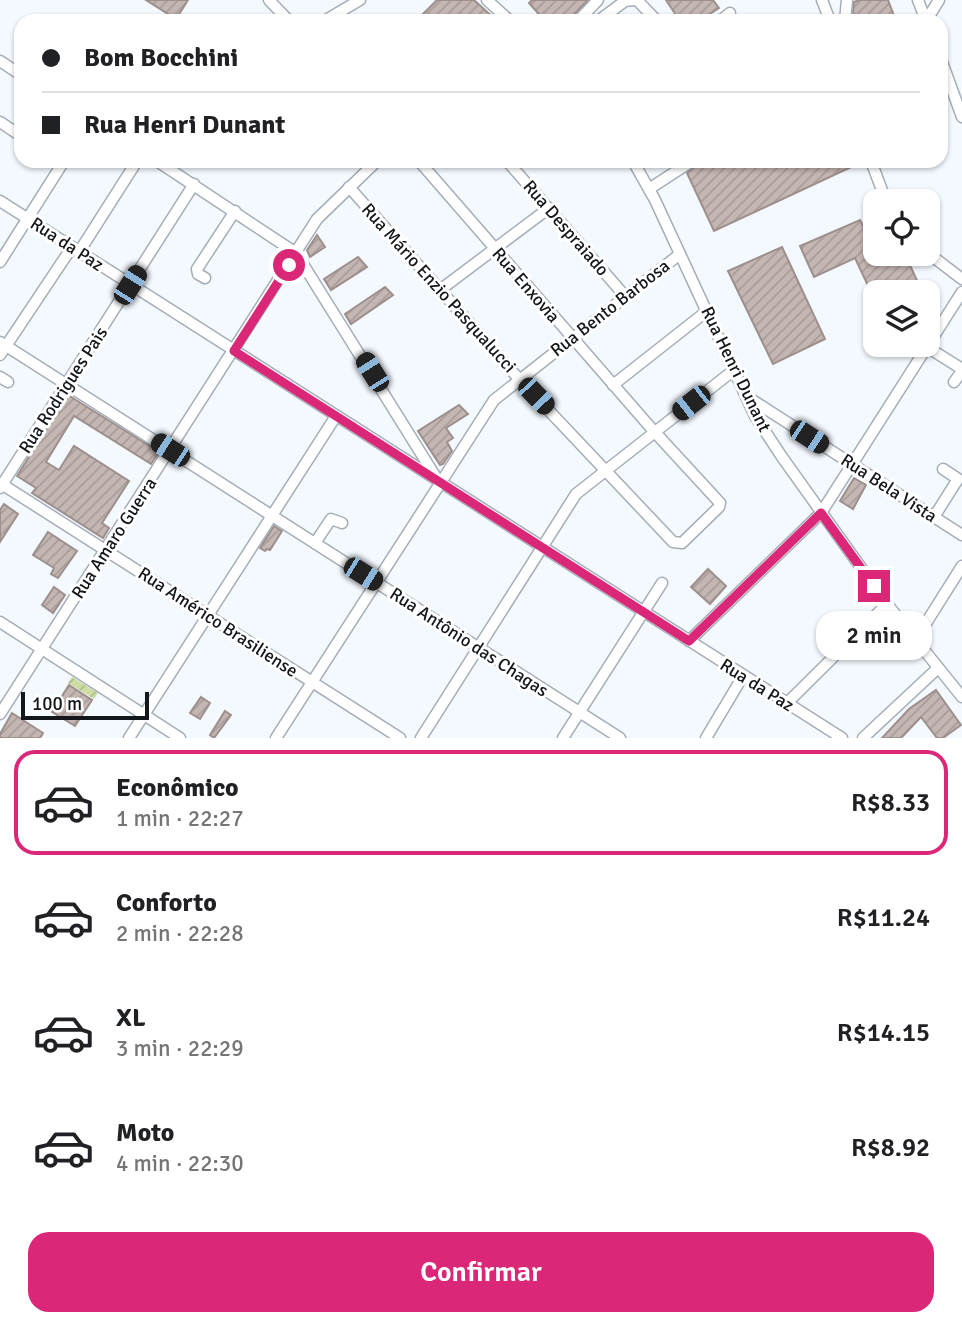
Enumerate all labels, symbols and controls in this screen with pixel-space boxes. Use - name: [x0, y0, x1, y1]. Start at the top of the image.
- text: Bom Bocchini: [84, 42, 238, 74]
- text: Rua Henri Dunant: [84, 109, 285, 141]
- street label: Rua Despraiado: [518, 176, 614, 280]
- map controls: [863, 189, 940, 357]
- button: locate: [863, 189, 940, 266]
- street label: Rua Mário Enzio Pasqualucci: [357, 199, 521, 377]
- street label: Rua da Paz: [26, 212, 108, 276]
- street label: Rua Enxovia: [487, 243, 565, 327]
- route start: [273, 249, 305, 281]
- street label: Rua Bento Barbosa: [546, 255, 674, 361]
- car: [110, 262, 151, 308]
- button: layers: [863, 280, 940, 357]
- street label: Rua Henri Dunant: [696, 303, 776, 435]
- street label: Rua Rodrigues Pais: [14, 322, 112, 457]
- car: [352, 349, 393, 395]
- car: [514, 374, 559, 418]
- car: [668, 382, 715, 424]
- car: [786, 417, 833, 457]
- car: [147, 430, 194, 470]
- street label: Rua Bela Vista: [837, 449, 941, 527]
- street label: Rua Amaro Guerra: [67, 473, 161, 603]
- car: [340, 554, 387, 594]
- street label: Rua Américo Brasiliense: [134, 562, 302, 682]
- route end: [858, 570, 890, 602]
- street label: Rua Antônio das Chagas: [386, 583, 552, 702]
- callout: 2 min: [816, 610, 932, 660]
- text: 2 min: [846, 621, 902, 650]
- street label: Rua da Paz: [716, 654, 798, 716]
- scale bar: [21, 689, 149, 721]
- text: 100 m: [32, 692, 82, 716]
- icon: car: [32, 771, 95, 834]
- text: Econômico: [116, 772, 239, 804]
- text: R$8.33: [851, 787, 930, 819]
- text: 1 min · 22:27: [116, 804, 244, 833]
- icon: car: [32, 886, 95, 949]
- text: Conforto: [116, 887, 217, 919]
- text: R$11.24: [837, 902, 930, 934]
- text: 2 min · 22:28: [116, 919, 244, 948]
- icon: car: [32, 1001, 95, 1064]
- text: XL: [116, 1002, 146, 1034]
- text: R$14.15: [837, 1017, 930, 1049]
- text: 3 min · 22:29: [116, 1034, 244, 1063]
- icon: car: [32, 1116, 95, 1179]
- text: Moto: [116, 1117, 174, 1149]
- text: R$8.92: [851, 1132, 930, 1164]
- text: 4 min · 22:30: [116, 1149, 244, 1178]
- button: Confirmar: [28, 1232, 934, 1312]

